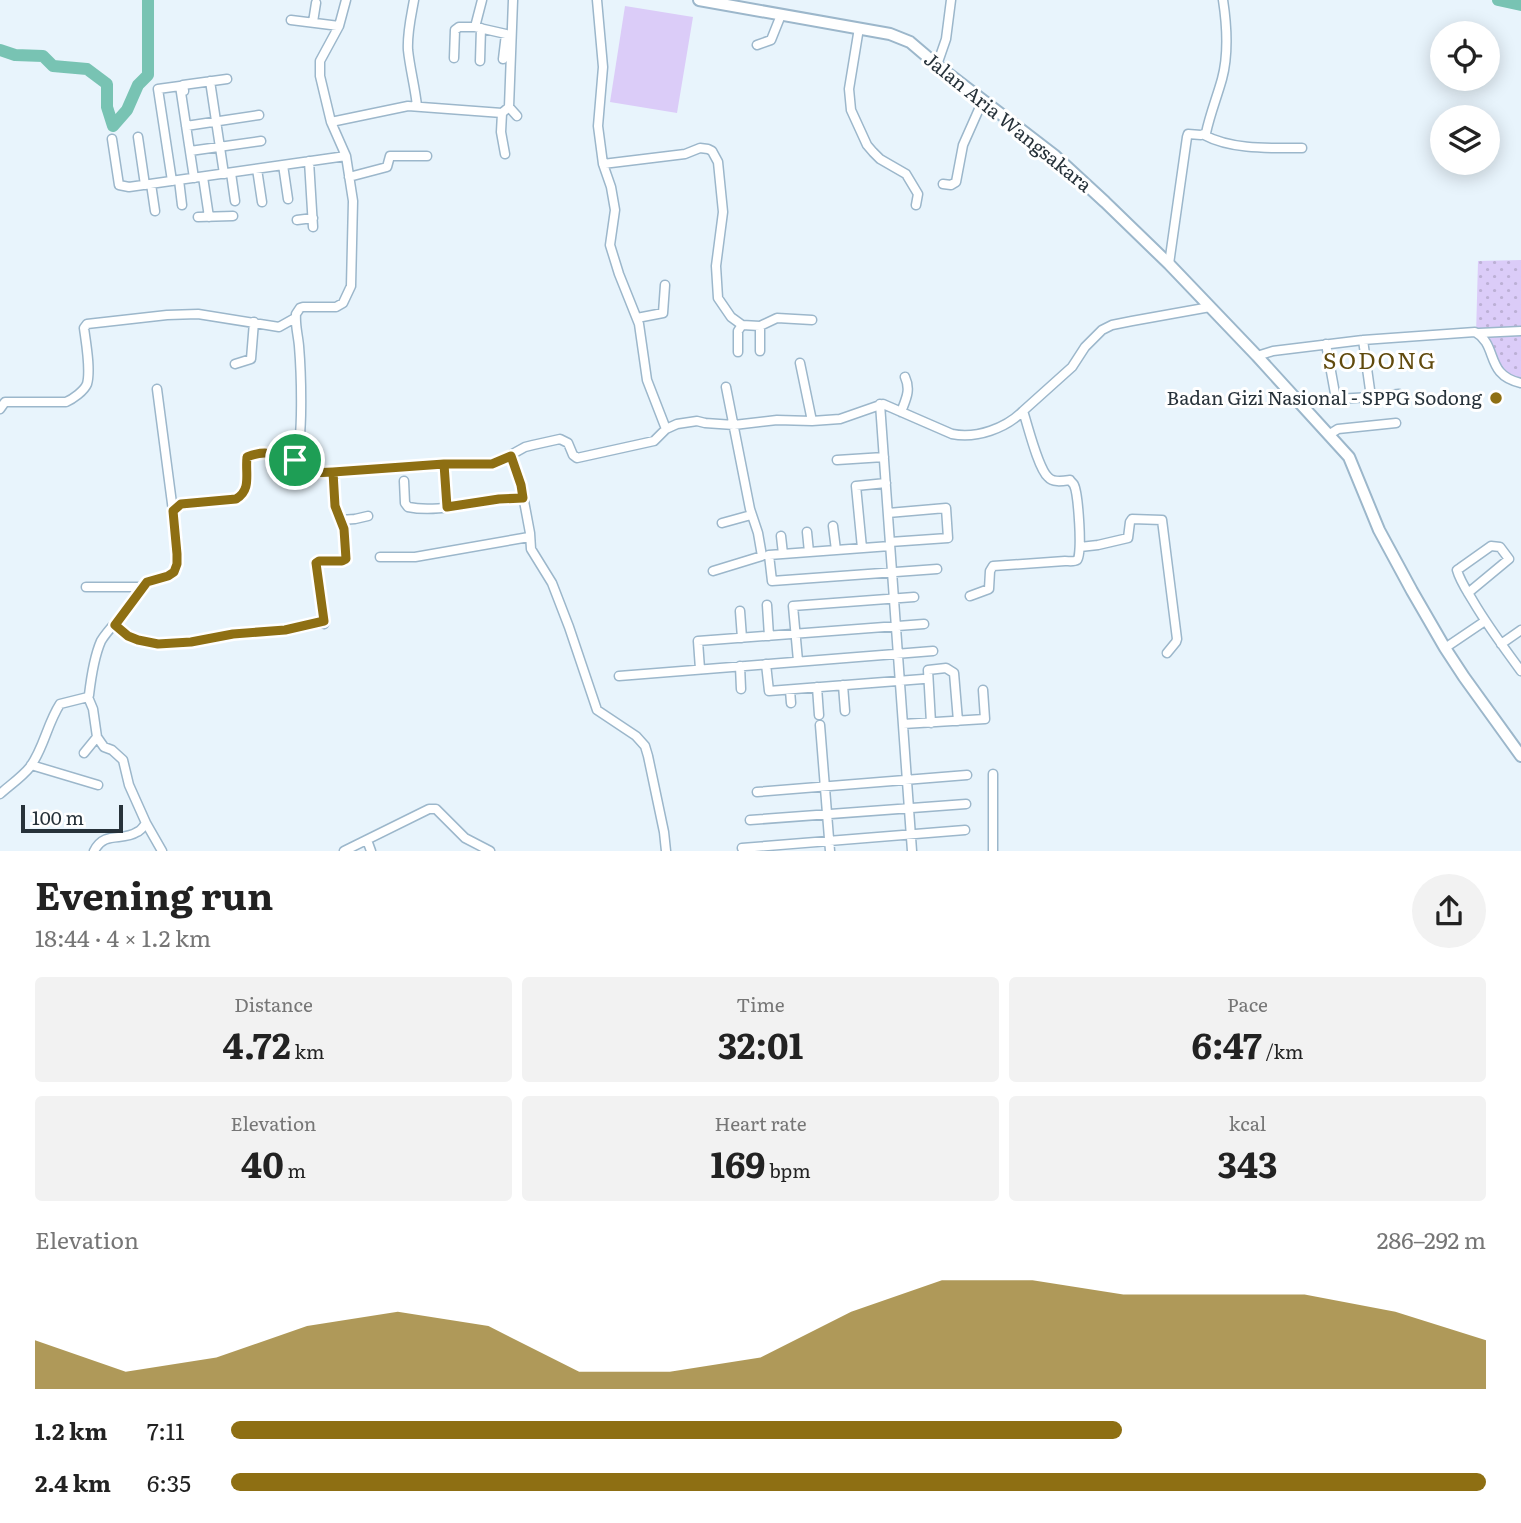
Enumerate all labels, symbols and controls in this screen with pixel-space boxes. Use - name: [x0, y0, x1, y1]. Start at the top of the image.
- map controls: [1430, 21, 1500, 175]
- button: locate: [1430, 21, 1500, 91]
- street label: Jalan Aria Wangsakara: [919, 45, 1099, 198]
- button: layers: [1430, 105, 1500, 175]
- district label: SODONG: [1323, 342, 1437, 376]
- place label: Badan Gizi Nasional - SPPG Sodong: [1167, 383, 1482, 411]
- marker: Badan Gizi Nasional - SPPG Sodong: [1488, 390, 1504, 406]
- pin: [265, 430, 325, 490]
- icon: arrive: [276, 441, 314, 479]
- scale bar: [21, 802, 122, 834]
- text: 100 m: [32, 803, 84, 831]
- text: Evening run: [35, 865, 273, 922]
- button: share: [1412, 874, 1486, 948]
- text: 18:44 · 4 × 1.2 km: [35, 920, 211, 954]
- text: Distance: [234, 990, 313, 1018]
- text: Time: [736, 990, 785, 1018]
- text: Pace: [1227, 990, 1268, 1018]
- text: 4.72: [223, 1018, 291, 1070]
- text: 32:01: [718, 1018, 803, 1070]
- text: 6:47: [1192, 1018, 1262, 1070]
- text: km: [291, 1037, 324, 1065]
- text: /km: [1262, 1037, 1303, 1065]
- text: Elevation: [231, 1109, 316, 1137]
- text: Heart rate: [714, 1109, 807, 1137]
- text: kcal: [1229, 1109, 1266, 1137]
- text: 40: [241, 1137, 284, 1189]
- text: 169: [710, 1137, 765, 1189]
- text: 343: [1217, 1137, 1278, 1189]
- text: m: [284, 1156, 306, 1184]
- text: bpm: [765, 1156, 811, 1184]
- text: Elevation: [35, 1222, 139, 1256]
- text: 286–292 m: [1377, 1222, 1486, 1256]
- text: 1.2 km: [35, 1413, 107, 1447]
- text: 7:11: [147, 1413, 185, 1447]
- text: 2.4 km: [35, 1465, 111, 1499]
- text: 6:35: [147, 1465, 191, 1499]

